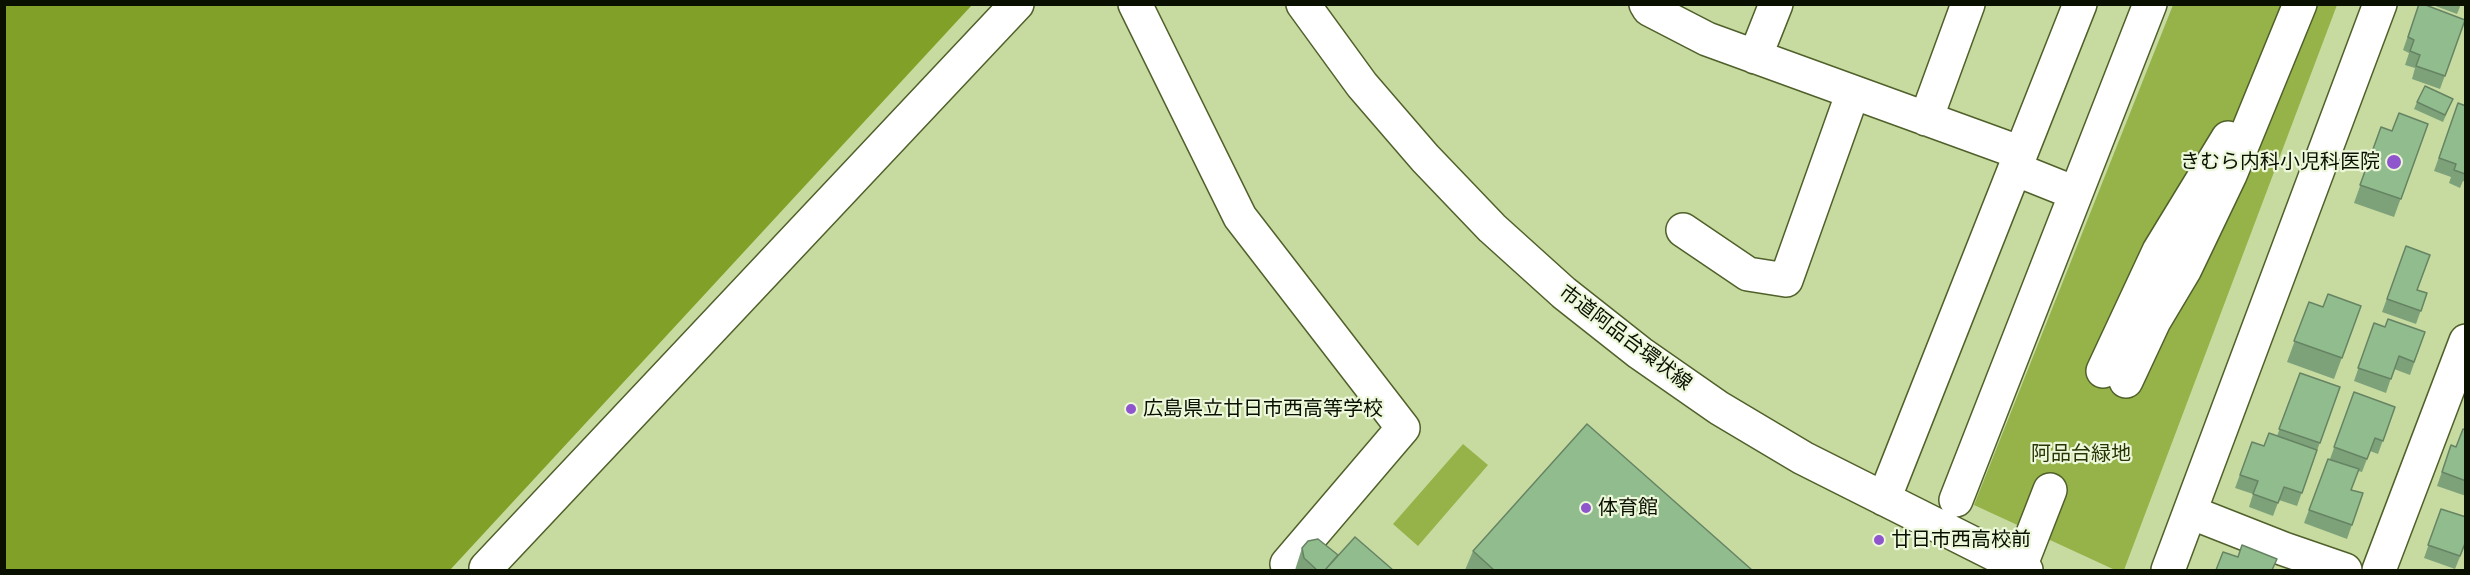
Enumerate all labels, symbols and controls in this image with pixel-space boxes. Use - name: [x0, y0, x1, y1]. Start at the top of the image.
- place label: きむら内科小児科医院: [2180, 150, 2380, 174]
- marker: きむら内科小児科医院: [2385, 153, 2403, 171]
- street label: 市道阿品台環状線: [1554, 280, 1696, 396]
- place label: 広島県立廿日市西高等学校: [1143, 397, 1383, 421]
- marker: 広島県立廿日市西高等学校: [1124, 402, 1138, 416]
- park label: 阿品台緑地: [2031, 442, 2131, 466]
- place label: 体育館: [1598, 496, 1658, 520]
- marker: 体育館: [1579, 501, 1593, 515]
- place label: 廿日市西高校前: [1891, 528, 2031, 552]
- marker: 廿日市西高校前: [1872, 533, 1886, 547]

